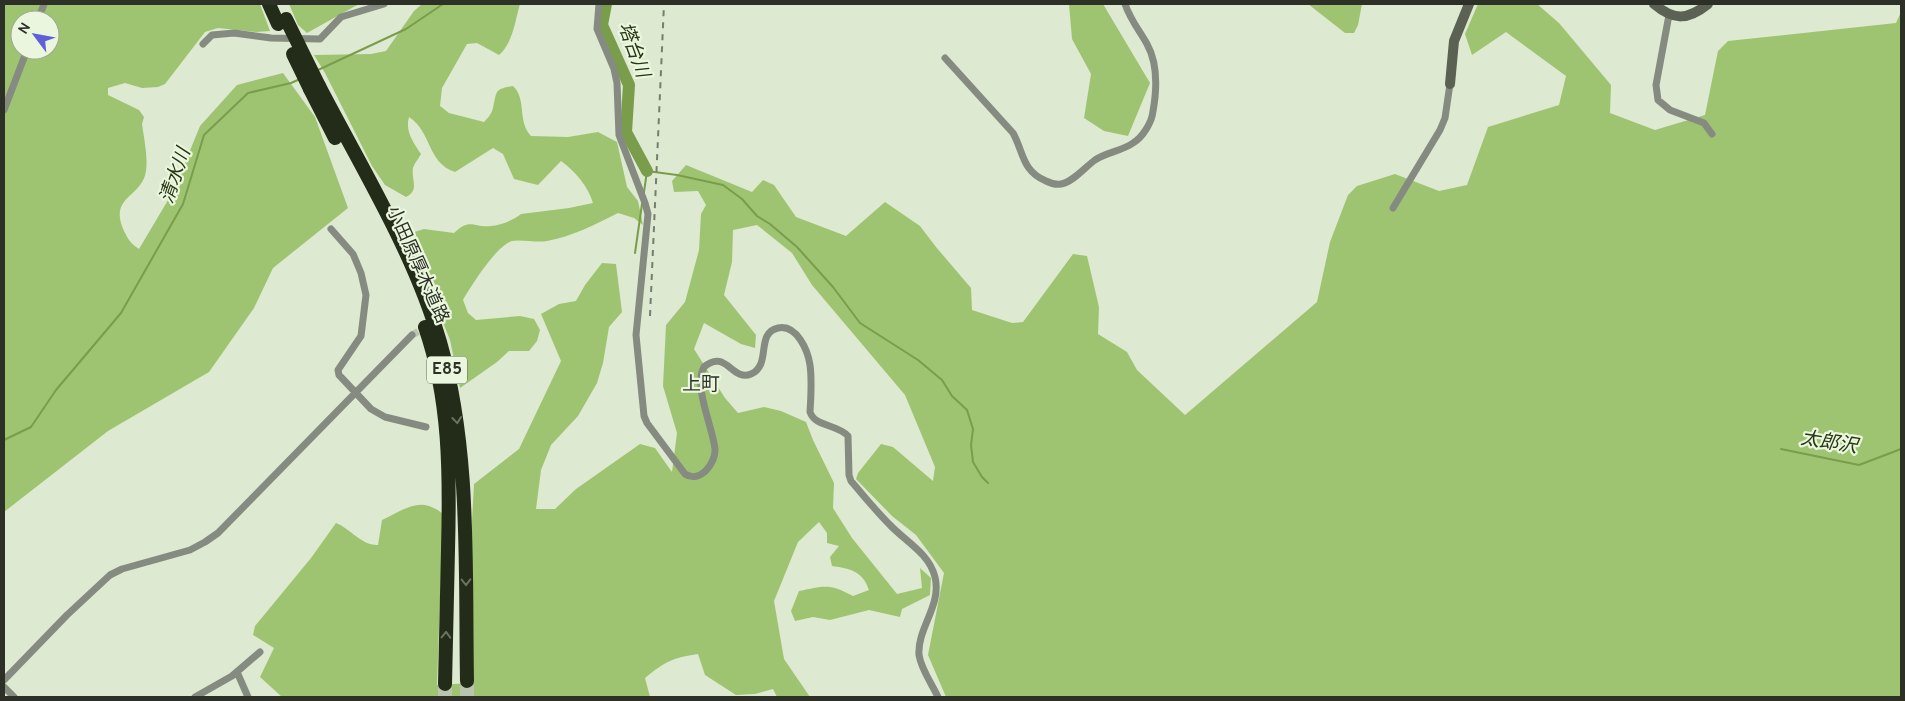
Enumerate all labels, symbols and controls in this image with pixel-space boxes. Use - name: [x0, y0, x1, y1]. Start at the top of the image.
- north arrow: [10, 10, 60, 60]
- water label: 塔台川: [612, 19, 655, 83]
- text: N: [15, 20, 35, 38]
- water label: 清水川: [155, 143, 197, 207]
- street label: 小田原厚木道路: [381, 203, 453, 327]
- road number: E85: [427, 356, 467, 384]
- district label: 上町: [682, 373, 720, 397]
- one-way arrow: [451, 416, 462, 424]
- water label: 太郎沢: [1799, 427, 1862, 460]
- one-way arrow: [461, 578, 471, 586]
- one-way arrow: [441, 631, 451, 638]

